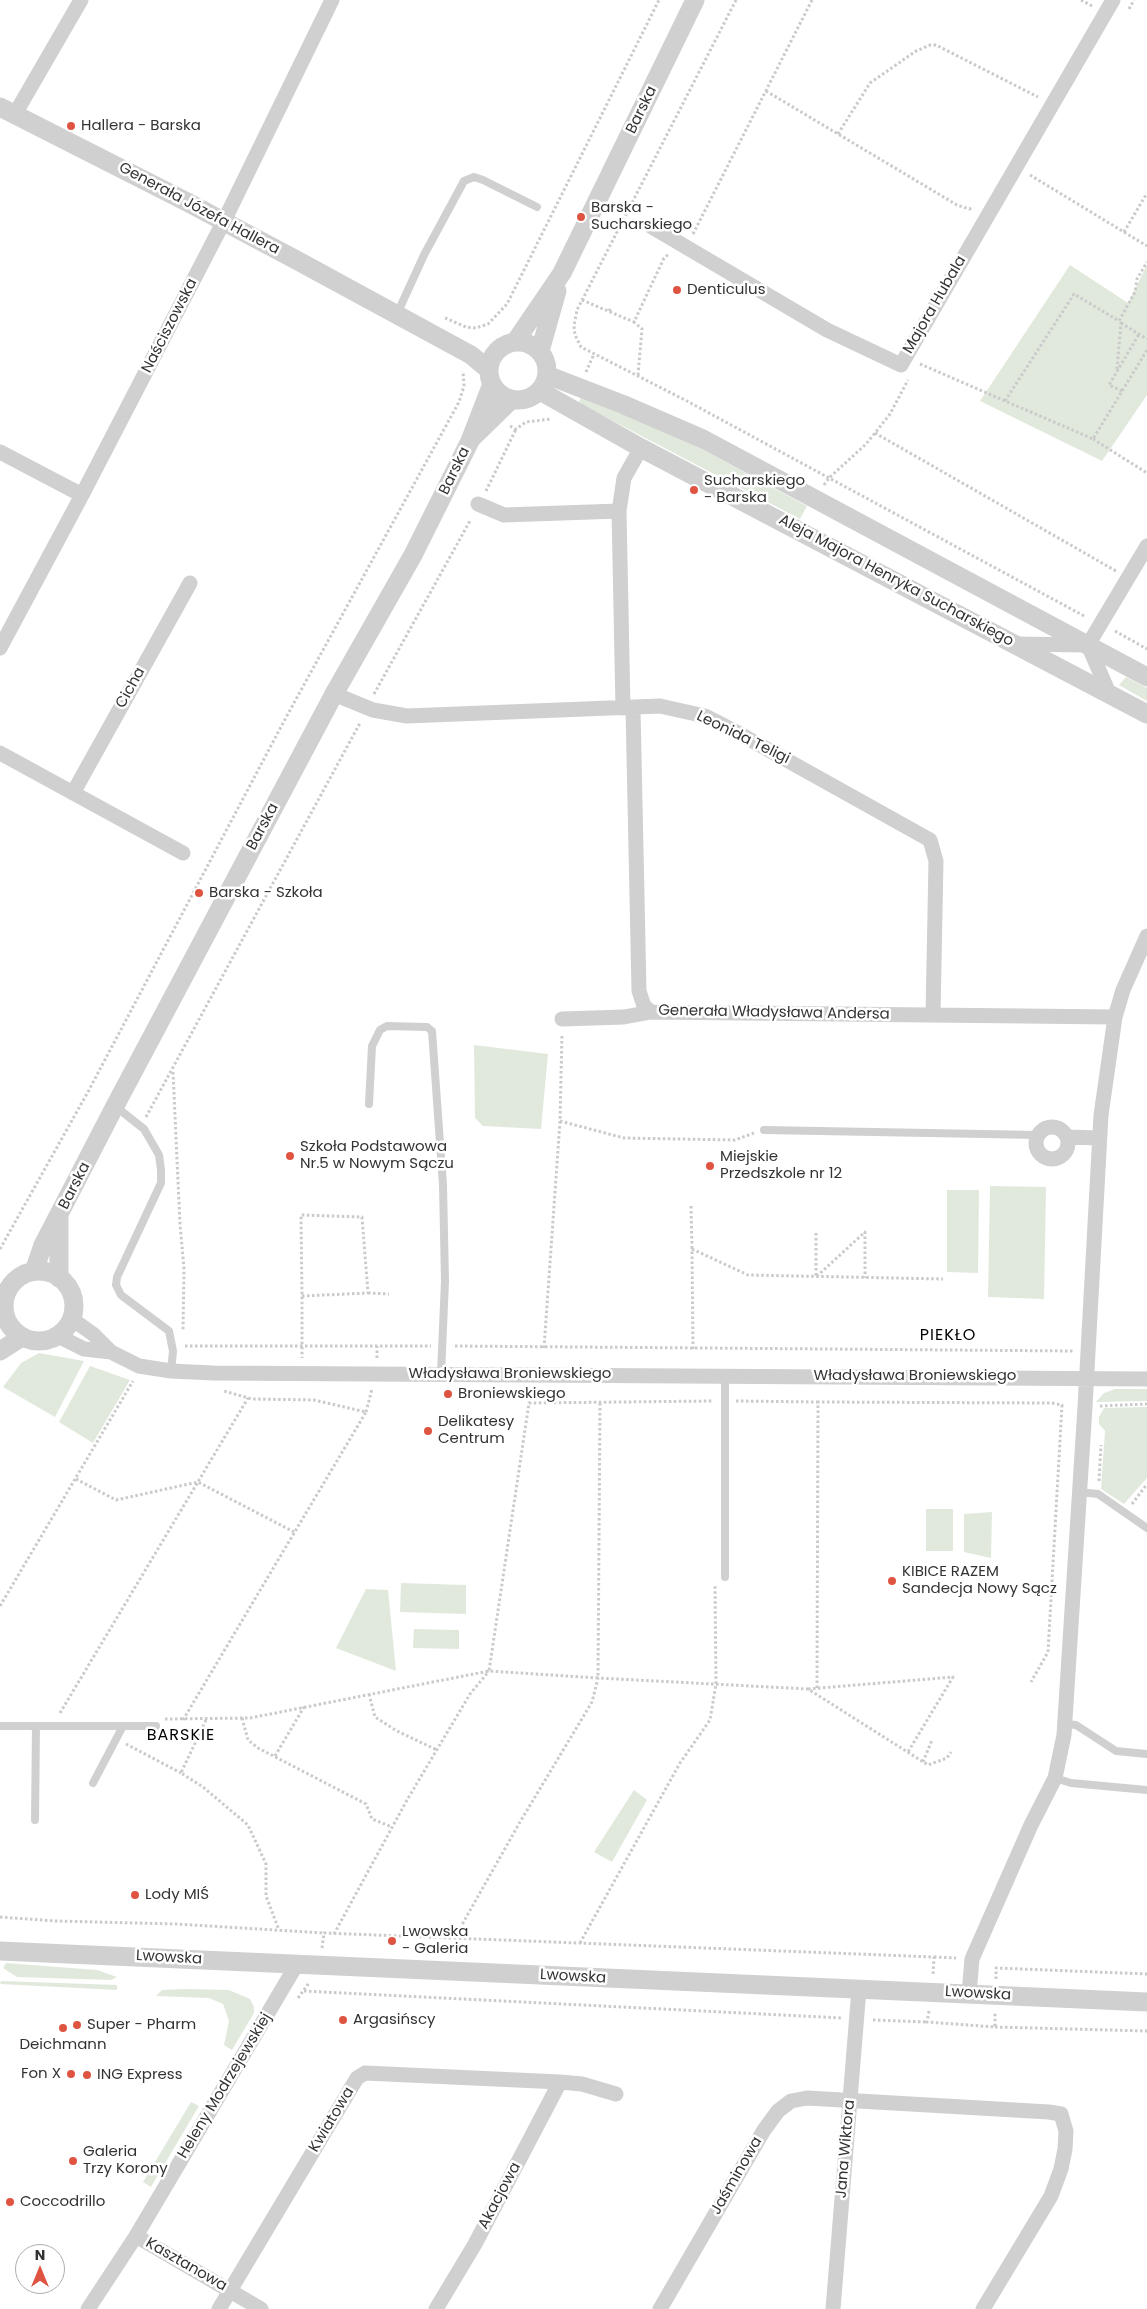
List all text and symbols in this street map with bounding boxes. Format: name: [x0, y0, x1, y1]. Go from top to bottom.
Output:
street label: Barska: [623, 83, 661, 137]
place label: Hallera - Barska: [81, 117, 201, 135]
marker: Hallera - Barska: [65, 120, 77, 132]
street label: Generała Józefa Hallera: [116, 159, 282, 259]
place label: Barska - Sucharskiego: [591, 199, 692, 234]
marker: Barska - Sucharskiego: [575, 211, 587, 223]
street label: Majora Hubala: [900, 253, 970, 357]
street label: Naściszowska: [138, 276, 202, 376]
place label: Denticulus: [687, 281, 765, 299]
marker: Denticulus: [671, 284, 683, 296]
street label: Barska: [436, 444, 474, 498]
place label: Sucharskiego - Barska: [704, 472, 805, 507]
marker: Sucharskiego - Barska: [688, 484, 700, 496]
street label: Aleja Majora Henryka Sucharskiego: [775, 511, 1017, 651]
street label: Cicha: [112, 664, 150, 712]
street label: Leonida Teligi: [693, 708, 793, 768]
street label: Barska: [243, 800, 283, 854]
place label: Barska - Szkoła: [209, 884, 323, 902]
marker: Barska - Szkoła: [193, 887, 205, 899]
street label: Generała Władysława Andersa: [658, 1002, 890, 1024]
place label: Szkoła Podstawowa Nr.5 w Nowym Sączu: [300, 1138, 454, 1173]
place label: Miejskie Przedszkole nr 12: [720, 1148, 842, 1183]
marker: Szkoła Podstawowa Nr.5 w Nowym Sączu: [284, 1150, 296, 1162]
street label: Barska: [55, 1159, 95, 1213]
marker: Miejskie Przedszkole nr 12: [704, 1160, 716, 1172]
district label: PIEKŁO: [919, 1326, 977, 1346]
street label: Władysława Broniewskiego: [409, 1365, 611, 1383]
street label: Władysława Broniewskiego: [814, 1367, 1016, 1385]
place label: Broniewskiego: [458, 1385, 566, 1403]
marker: Broniewskiego: [442, 1388, 454, 1400]
place label: Delikatesy Centrum: [438, 1413, 514, 1448]
marker: Delikatesy Centrum: [422, 1425, 434, 1437]
place label: KIBICE RAZEM Sandecja Nowy Sącz: [902, 1563, 1057, 1598]
marker: KIBICE RAZEM Sandecja Nowy Sącz: [886, 1575, 898, 1587]
district label: BARSKIE: [146, 1726, 216, 1746]
place label: Lody MIŚ: [145, 1886, 209, 1904]
marker: Lody MIŚ: [129, 1889, 141, 1901]
place label: Lwowska - Galeria: [402, 1923, 468, 1958]
marker: Lwowska - Galeria: [386, 1935, 398, 1947]
street label: Lwowska: [135, 1947, 203, 1969]
street label: Lwowska: [539, 1966, 607, 1988]
street label: Lwowska: [944, 1983, 1012, 2005]
street label: Heleny Modrzejewskiej: [174, 2010, 276, 2162]
place label: Argasińscy: [353, 2011, 435, 2029]
marker: Argasińscy: [337, 2014, 349, 2026]
place label: Super - Pharm: [87, 2016, 196, 2034]
marker: Super - Pharm: [71, 2019, 83, 2031]
marker: Deichmann: [57, 2022, 69, 2034]
place label: Deichmann: [19, 2036, 107, 2054]
place label: Fon X: [21, 2065, 61, 2083]
place label: ING Express: [97, 2066, 182, 2084]
marker: Fon X: [65, 2068, 77, 2080]
marker: ING Express: [81, 2069, 93, 2081]
street label: Kwiatowa: [306, 2084, 358, 2156]
street label: Jana Wiktora: [833, 2099, 859, 2199]
street label: Jaśminowa: [708, 2134, 766, 2218]
place label: Galeria Trzy Korony: [83, 2143, 168, 2178]
marker: Galeria Trzy Korony: [67, 2155, 79, 2167]
street label: Akacjowa: [475, 2160, 525, 2232]
place label: Coccodrillo: [20, 2193, 105, 2211]
marker: Coccodrillo: [4, 2196, 16, 2208]
street label: Kasztanowa: [142, 2234, 230, 2296]
north arrow: [15, 2244, 65, 2294]
text: N: [35, 2245, 45, 2265]

